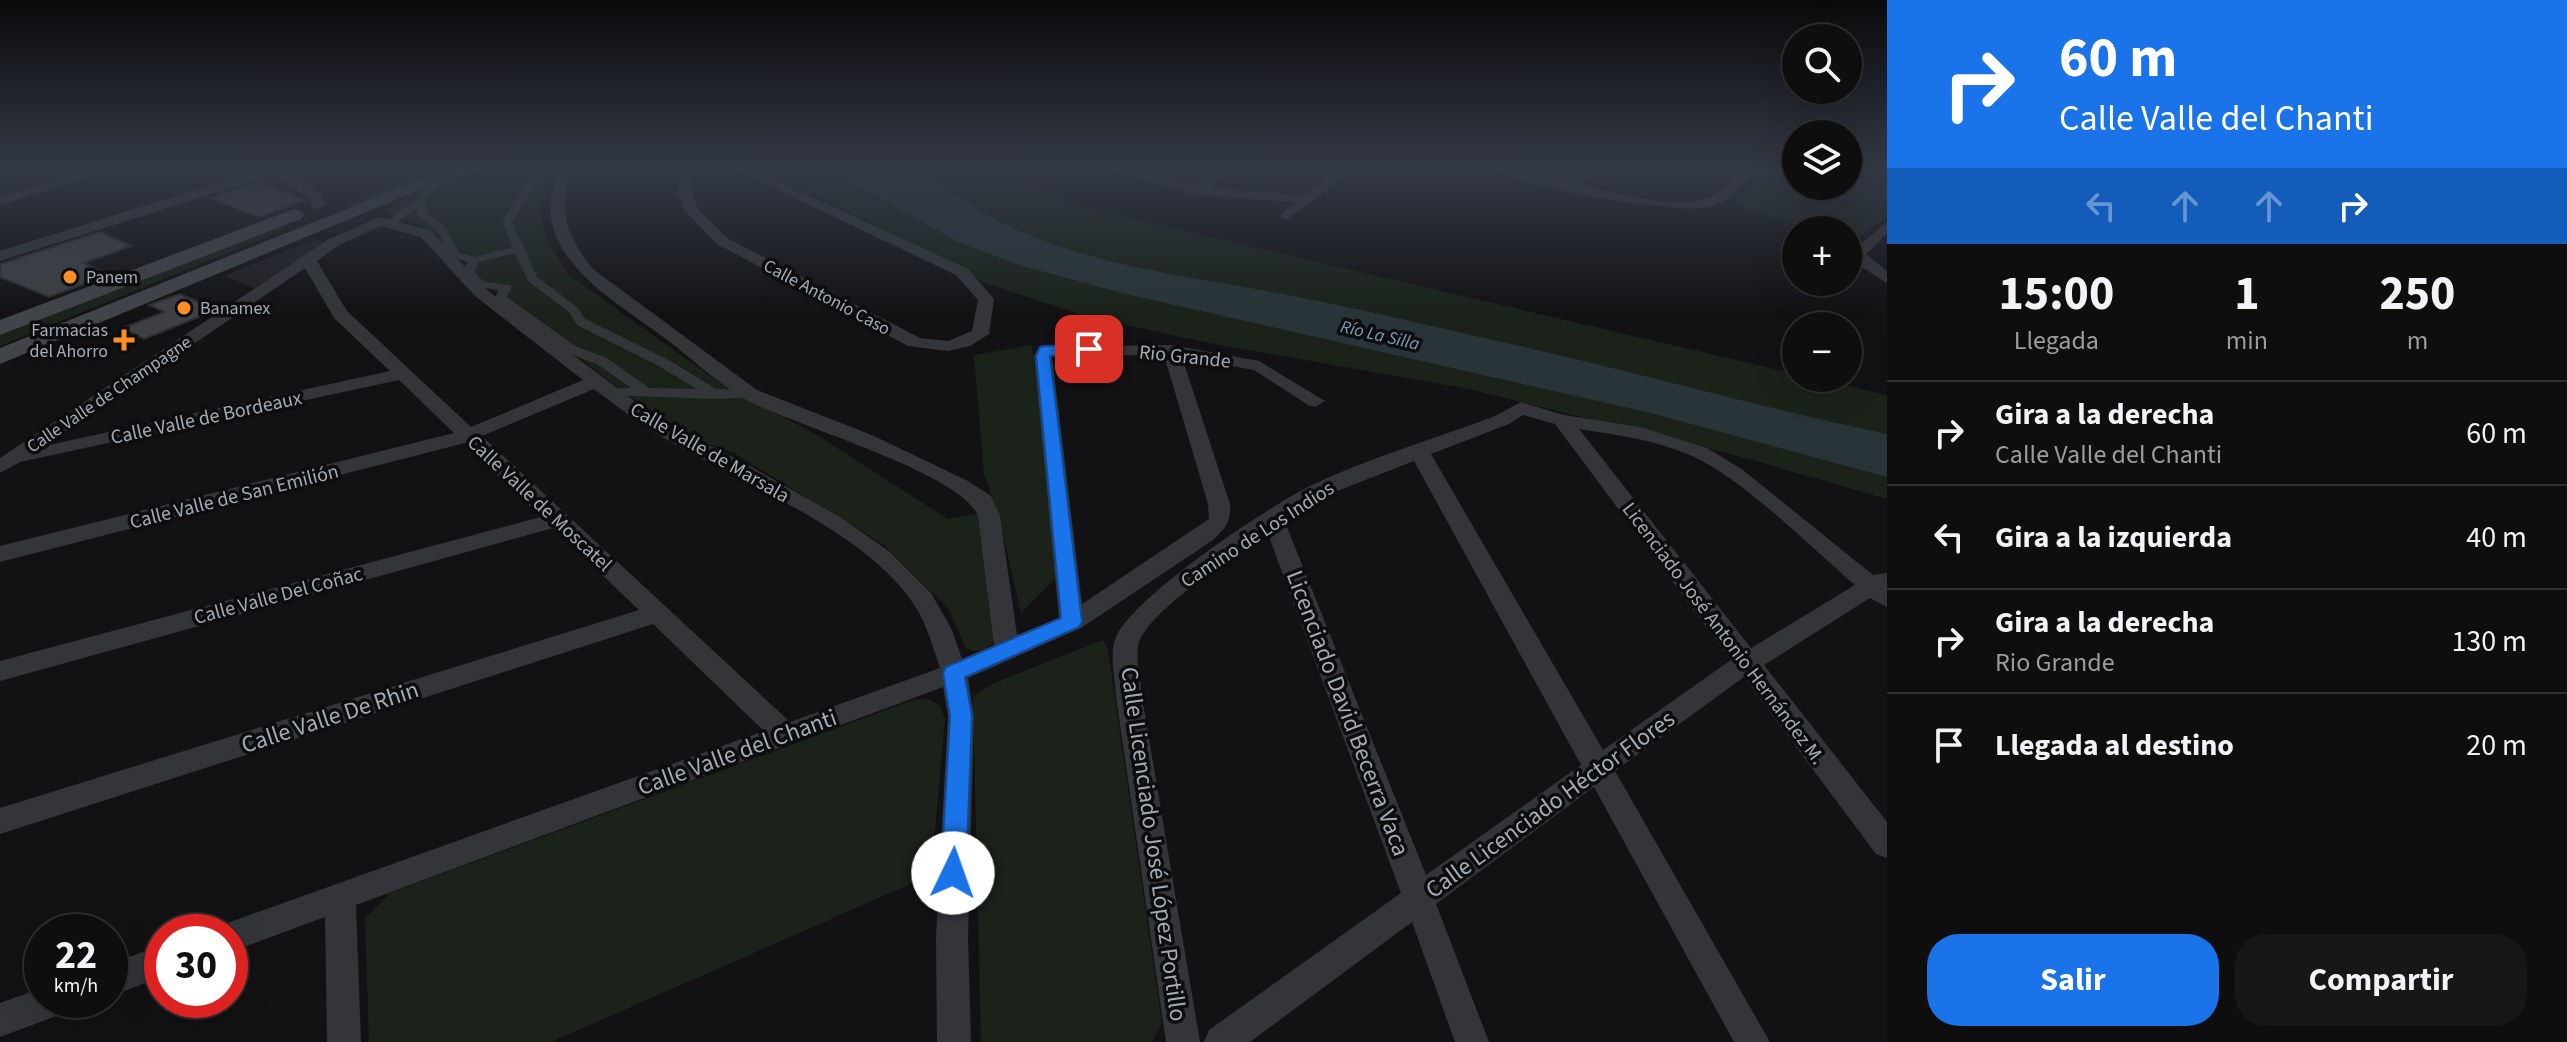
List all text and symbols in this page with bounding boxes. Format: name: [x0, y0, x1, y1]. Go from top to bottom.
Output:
text: 60 m: [2059, 19, 2177, 98]
map controls: [1782, 24, 1862, 392]
button: search: [1782, 24, 1862, 104]
icon: right: [1927, 32, 2031, 136]
text: Calle Valle del Chanti: [2059, 93, 2374, 144]
button: layers: [1782, 120, 1862, 200]
icon: left: [2079, 184, 2123, 228]
icon: ahead: [2163, 184, 2207, 228]
icon: ahead: [2247, 184, 2291, 228]
icon: right: [2331, 184, 2375, 228]
button: +: [1782, 216, 1862, 296]
street label: Calle Antonio Caso: [759, 253, 895, 341]
text: 15:00: [1998, 260, 2114, 328]
text: 1: [2234, 260, 2260, 328]
text: 250: [2379, 260, 2455, 328]
place label: Panem: [86, 265, 138, 290]
marker: Panem: [61, 268, 79, 286]
place label: Banamex: [200, 296, 270, 321]
marker: Banamex: [175, 299, 193, 317]
button: −: [1782, 312, 1862, 392]
water label: Río La Silla: [1338, 314, 1422, 357]
pin: [1055, 315, 1123, 383]
place label: Farmacias del Ahorro: [30, 318, 108, 364]
text: Llegada: [2014, 322, 2099, 359]
text: min: [2226, 322, 2268, 359]
text: m: [2407, 322, 2428, 359]
icon: arrive: [1067, 327, 1111, 371]
street label: Calle Valle de Champagne: [22, 330, 197, 459]
marker: Farmacias del Ahorro: [115, 331, 133, 349]
street label: Rio Grande: [1138, 338, 1232, 376]
street label: Calle Valle de Bordeaux: [108, 384, 304, 452]
text: Gira a la derecha: [1995, 393, 2214, 436]
street label: Calle Valle de Marsala: [625, 396, 794, 510]
icon: right: [1927, 411, 1971, 455]
text: 60 m: [2466, 412, 2527, 455]
street label: Calle Valle de Moscatel: [461, 429, 618, 578]
text: Calle Valle del Chanti: [1995, 436, 2222, 473]
street label: Calle Valle de San Emilión: [127, 457, 342, 536]
street label: Camino de Los Indios: [1175, 475, 1340, 595]
street label: Licenciado José Antonio Hernández M.: [1615, 497, 1831, 770]
icon: left: [1927, 515, 1971, 559]
text: Gira a la izquierda: [1995, 516, 2232, 559]
text: 40 m: [2466, 516, 2527, 559]
street label: Calle Valle Del Coñac: [191, 560, 366, 632]
street label: Licenciado David Becerra Vaca: [1277, 565, 1418, 861]
text: Gira a la derecha: [1995, 601, 2214, 644]
icon: right: [1927, 619, 1971, 663]
text: 130 m: [2451, 620, 2527, 663]
text: Rio Grande: [1995, 644, 2115, 681]
street label: Calle Licenciado José López Portillo: [1111, 665, 1196, 1023]
street label: Calle Valle De Rhin: [237, 672, 423, 763]
street label: Calle Valle del Chanti: [633, 700, 842, 805]
street label: Calle Licenciado Héctor Flores: [1418, 702, 1682, 907]
icon: arrive: [1927, 723, 1971, 767]
text: Llegada al destino: [1995, 724, 2234, 767]
text: 20 m: [2466, 724, 2527, 767]
position arrow: [911, 831, 995, 915]
speed limit sign: 30: [144, 914, 248, 1018]
text: 22: [55, 927, 97, 984]
button: Salir: [1927, 934, 2219, 1026]
button: Compartir: [2235, 934, 2527, 1026]
text: km/h: [54, 972, 98, 1000]

